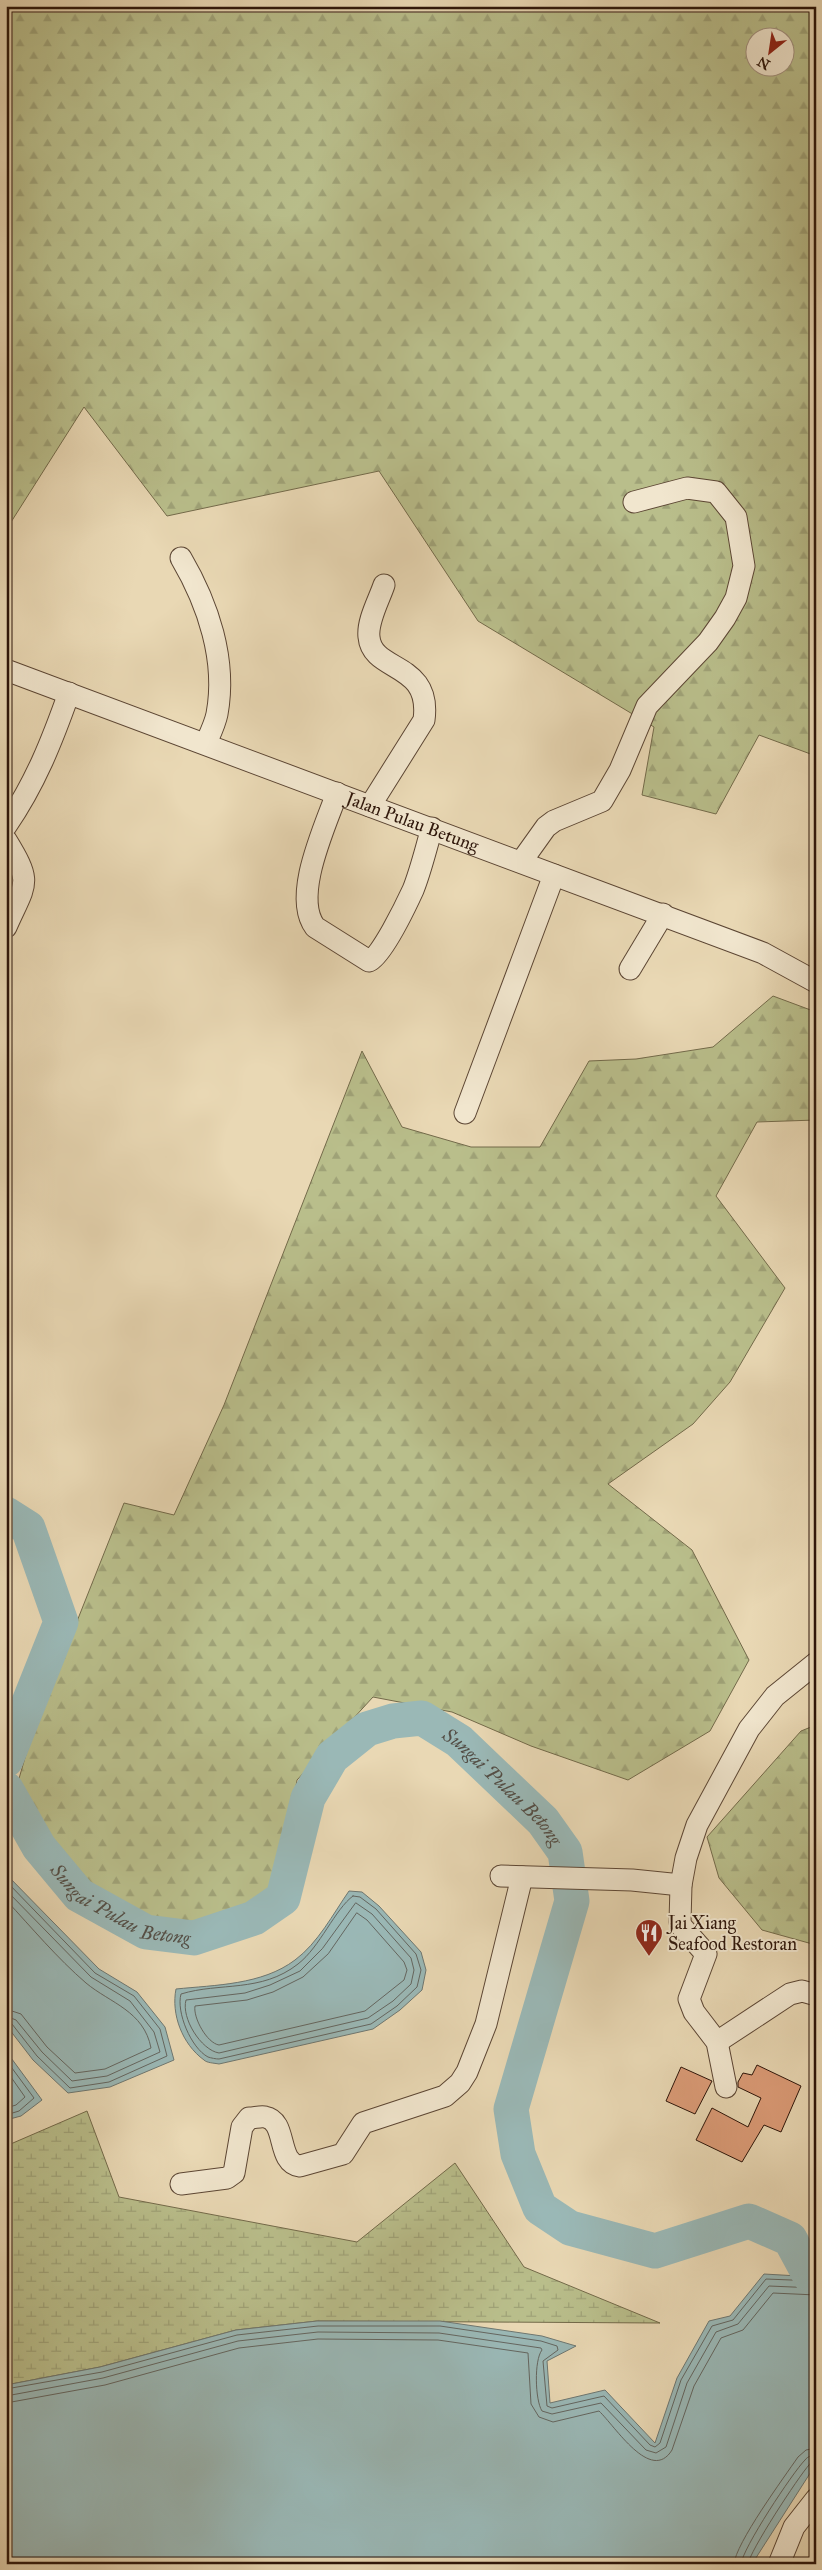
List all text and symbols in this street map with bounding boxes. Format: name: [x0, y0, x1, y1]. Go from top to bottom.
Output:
north arrow: [744, 28, 794, 78]
text: N: [754, 52, 773, 73]
street label: Jalan Pulau Betung: [341, 786, 482, 858]
water label: Sungai Pulau Betong: [438, 1722, 569, 1851]
water label: Sungai Pulau Betong: [45, 1858, 194, 1949]
place label: Jai Xiang Seafood Restoran: [666, 1912, 797, 1955]
restaurant icon: Jai Xiang Seafood Restoran: [634, 1918, 664, 1957]

